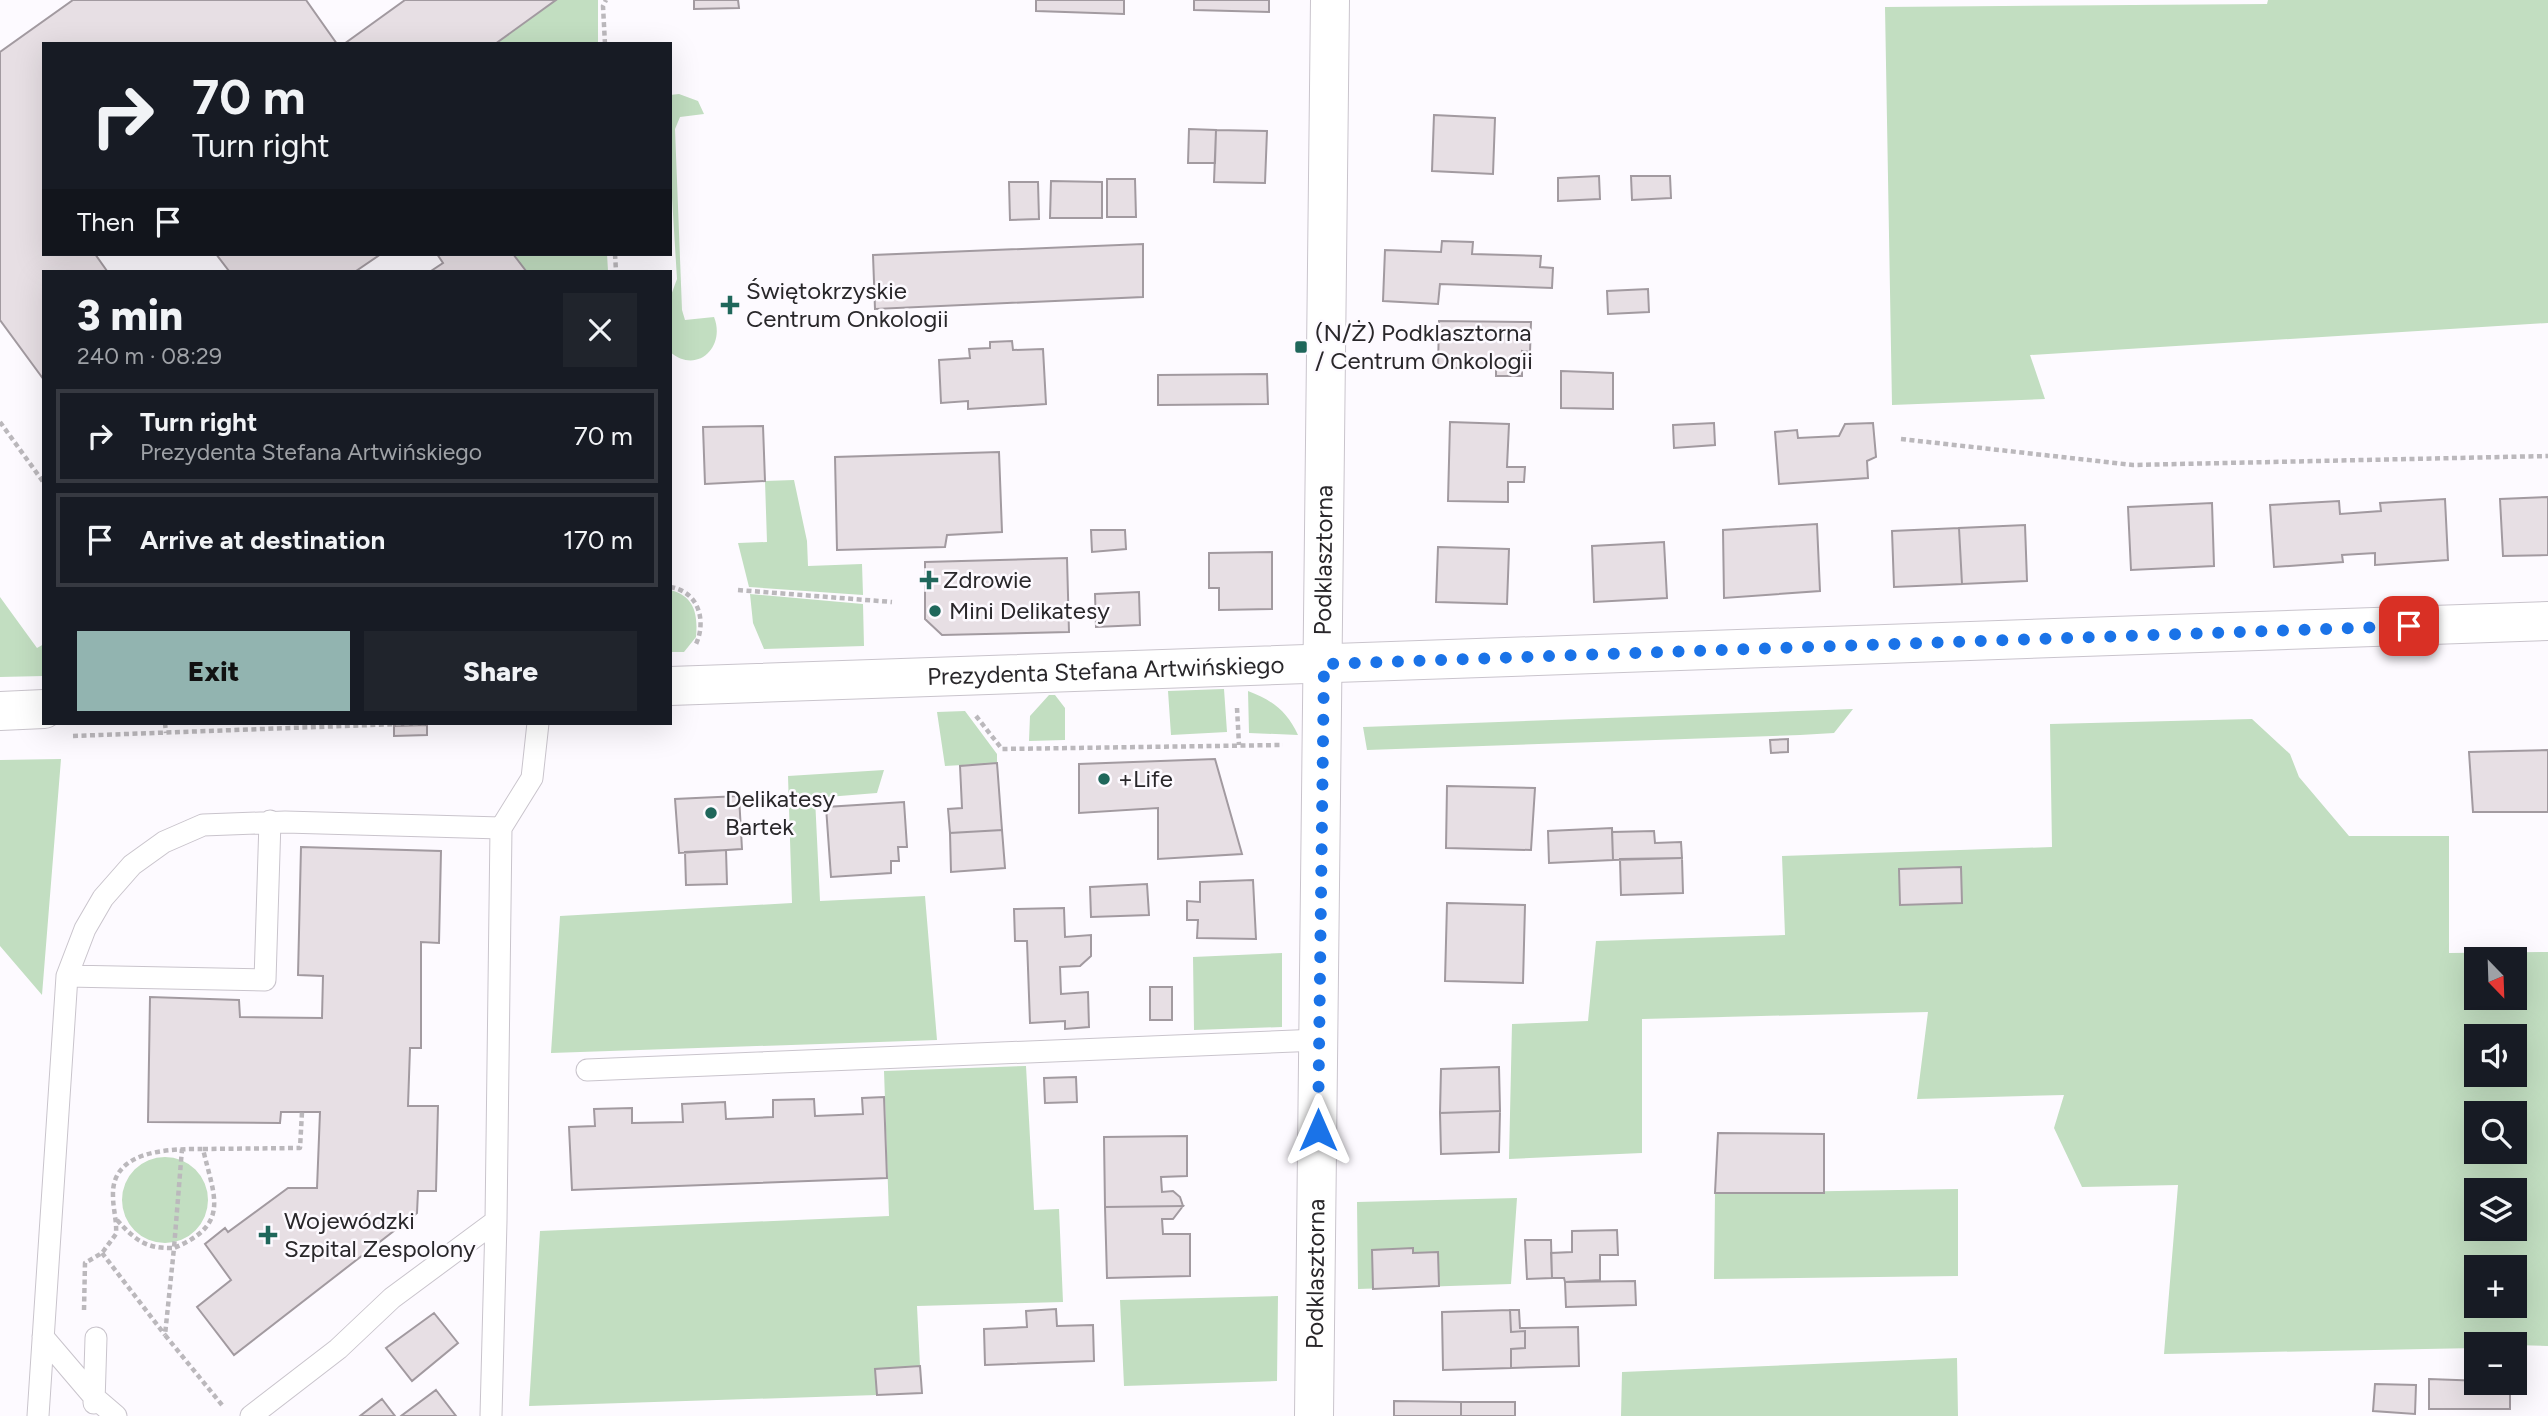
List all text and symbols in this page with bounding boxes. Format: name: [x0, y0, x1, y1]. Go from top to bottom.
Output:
text: 70 m: [192, 67, 305, 126]
icon: right: [77, 70, 168, 161]
text: Turn right: [192, 127, 330, 165]
icon: arrive: [149, 203, 187, 241]
text: Then: [77, 206, 135, 238]
place label: Świętokrzyskie Centrum Onkologii: [746, 276, 948, 333]
text: 3 min: [77, 290, 183, 341]
button: close: [563, 293, 637, 367]
marker: Świętokrzyskie Centrum Onkologii: [720, 295, 740, 315]
place label: (N/Ż) Podklasztorna / Centrum Onkologii: [1315, 318, 1533, 375]
marker: (N/Ż) Podklasztorna / Centrum Onkologii: [1293, 339, 1309, 355]
text: 240 m · 08:29: [77, 342, 222, 370]
text: Turn right: [140, 406, 257, 438]
icon: right: [81, 417, 119, 455]
text: 70 m: [574, 420, 633, 452]
text: Prezydenta Stefana Artwińskiego: [140, 438, 482, 466]
street label: Podklasztorna: [1308, 485, 1339, 635]
icon: arrive: [81, 521, 119, 559]
text: Arrive at destination: [140, 524, 385, 556]
text: 170 m: [563, 524, 633, 556]
place label: Zdrowie: [943, 565, 1032, 594]
marker: Zdrowie: [921, 572, 937, 588]
place label: Mini Delikatesy: [949, 596, 1110, 625]
pin: [2379, 596, 2439, 656]
marker: Mini Delikatesy: [927, 603, 943, 619]
icon: arrive: [2390, 607, 2428, 645]
button: Exit: [77, 631, 350, 711]
button: Share: [364, 631, 637, 711]
street label: Prezydenta Stefana Artwińskiego: [927, 650, 1285, 691]
place label: +Life: [1118, 764, 1173, 793]
marker: +Life: [1096, 771, 1112, 787]
place label: Delikatesy Bartek: [725, 784, 835, 841]
marker: Delikatesy Bartek: [703, 805, 719, 821]
north arrow: [2464, 947, 2527, 1010]
map controls: [2464, 947, 2527, 1395]
button: sound: [2464, 1024, 2527, 1087]
position arrow: [1281, 1093, 1355, 1167]
button: search: [2464, 1101, 2527, 1164]
button: layers: [2464, 1178, 2527, 1241]
street label: Podklasztorna: [1300, 1199, 1330, 1349]
place label: Wojewódzki Szpital Zespolony: [284, 1206, 476, 1263]
marker: Wojewódzki Szpital Zespolony: [258, 1225, 278, 1245]
button: +: [2464, 1255, 2527, 1318]
button: −: [2464, 1332, 2527, 1395]

